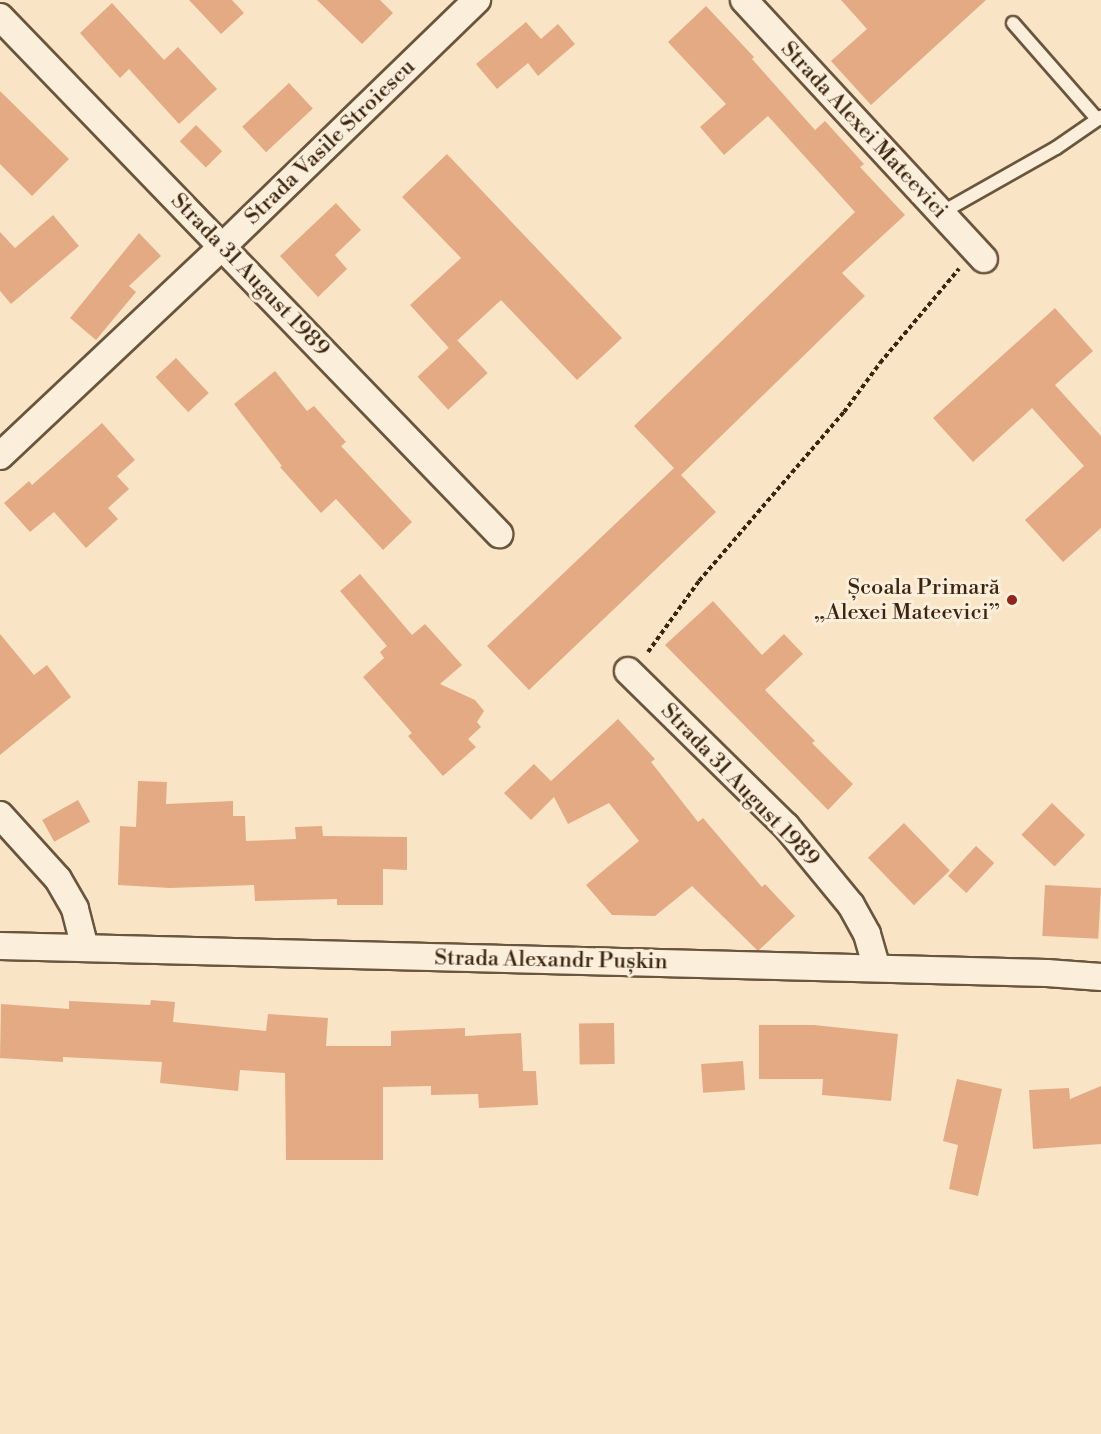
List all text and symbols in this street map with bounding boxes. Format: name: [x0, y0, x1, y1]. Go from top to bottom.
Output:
street label: Strada Alexei Mateevici: [775, 36, 953, 224]
street label: Strada Vasile Stroiescu: [239, 54, 421, 230]
street label: Strada 31 August 1989: [165, 188, 335, 362]
place label: Școala Primară „Alexei Mateevici”: [814, 574, 1000, 626]
marker: Școala Primară „Alexei Mateevici”: [1005, 593, 1019, 607]
street label: Strada 31 August 1989: [655, 698, 825, 872]
street label: Strada Alexandr Pușkin: [434, 945, 668, 975]

